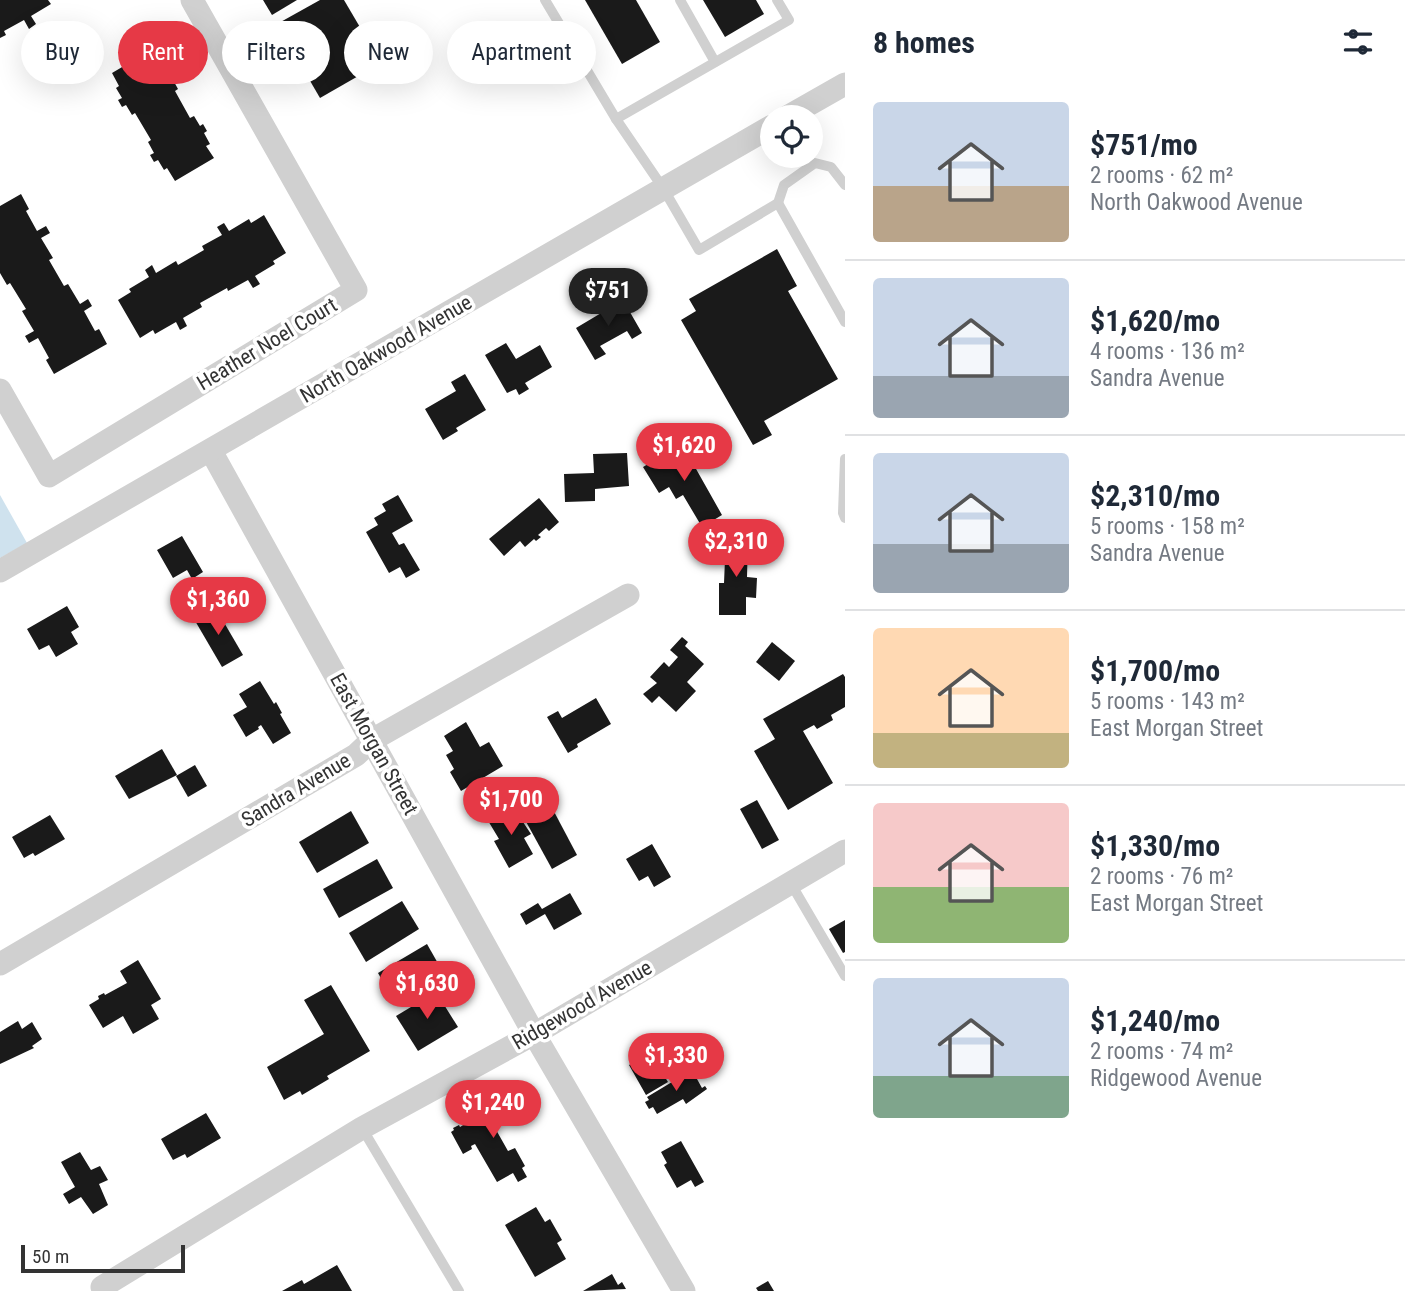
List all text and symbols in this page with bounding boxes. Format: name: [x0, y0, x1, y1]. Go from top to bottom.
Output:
chip: Buy: [21, 21, 104, 84]
chip: Rent: [118, 21, 208, 84]
chip: Filters: [222, 21, 330, 84]
chip: New: [344, 21, 433, 84]
chip: Apartment: [447, 21, 596, 84]
icon: filters: [1339, 23, 1377, 61]
text: 8 homes: [873, 25, 975, 60]
map controls: [760, 105, 823, 168]
button: locate: [760, 105, 823, 168]
text: $751/mo: [1090, 127, 1198, 162]
icon: home: [929, 130, 1013, 214]
text: 2 rooms · 62 m²: [1090, 162, 1233, 189]
text: North Oakwood Avenue: [1090, 189, 1303, 216]
pin: $751: [567, 268, 649, 328]
text: $751: [585, 277, 631, 304]
street label: North Oakwood Avenue: [296, 290, 476, 408]
street label: Heather Noel Court: [193, 293, 341, 395]
text: $1,620/mo: [1090, 303, 1220, 338]
icon: home: [929, 306, 1013, 390]
text: 4 rooms · 136 m²: [1090, 338, 1245, 365]
text: Sandra Avenue: [1090, 365, 1225, 392]
pin: $1,620: [627, 424, 741, 483]
text: $1,620: [652, 432, 716, 459]
text: $2,310/mo: [1090, 478, 1220, 513]
icon: home: [929, 481, 1013, 565]
text: 5 rooms · 158 m²: [1090, 513, 1245, 540]
pin: $2,310: [679, 520, 793, 579]
text: $2,310: [704, 528, 768, 555]
text: Sandra Avenue: [1090, 540, 1225, 567]
pin: $1,360: [161, 578, 275, 637]
text: $1,360: [186, 586, 250, 613]
text: $1,700/mo: [1090, 653, 1220, 688]
icon: home: [929, 656, 1013, 740]
street label: East Morgan Street: [325, 669, 423, 819]
text: 5 rooms · 143 m²: [1090, 688, 1245, 715]
text: East Morgan Street: [1090, 715, 1263, 742]
street label: Sandra Avenue: [237, 748, 355, 832]
pin: $1,700: [454, 778, 568, 837]
text: $1,700: [479, 786, 543, 813]
text: $1,330/mo: [1090, 828, 1220, 863]
icon: home: [929, 831, 1013, 915]
text: 2 rooms · 76 m²: [1090, 863, 1233, 890]
text: East Morgan Street: [1090, 890, 1263, 917]
street label: Ridgewood Avenue: [508, 955, 656, 1055]
pin: $1,630: [370, 962, 484, 1021]
text: $1,630: [395, 970, 459, 997]
text: $1,240/mo: [1090, 1003, 1220, 1038]
icon: home: [929, 1006, 1013, 1090]
pin: $1,330: [619, 1034, 733, 1093]
text: 2 rooms · 74 m²: [1090, 1038, 1233, 1065]
text: $1,330: [644, 1042, 708, 1069]
text: Ridgewood Avenue: [1090, 1065, 1262, 1092]
pin: $1,240: [436, 1080, 550, 1140]
text: $1,240: [461, 1089, 525, 1116]
scale bar: [21, 1242, 186, 1274]
text: 50 m: [32, 1245, 69, 1268]

